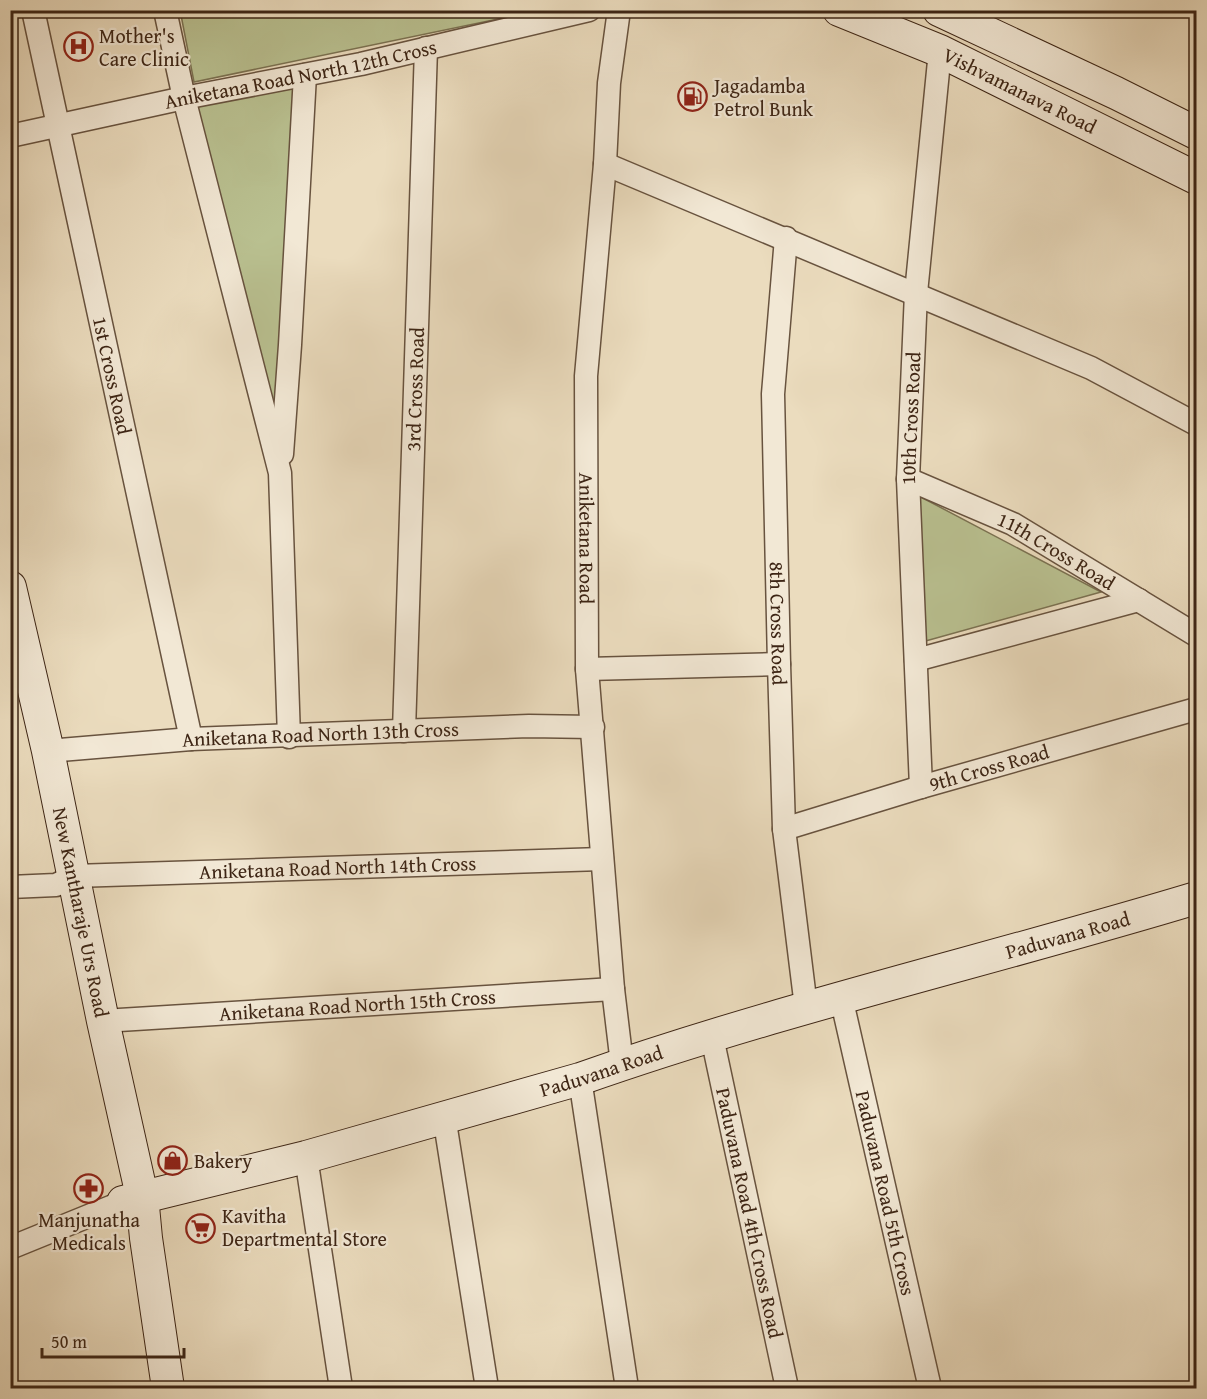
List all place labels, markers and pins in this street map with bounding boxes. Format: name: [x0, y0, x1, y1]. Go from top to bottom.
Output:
place label: Mother's Care Clinic: [99, 21, 189, 73]
hospital icon: Mother's Care Clinic: [62, 31, 94, 63]
place label: Jagadamba Petrol Bunk: [711, 71, 814, 123]
fuel station icon: Jagadamba Petrol Bunk: [677, 81, 709, 113]
shop icon: Bakery: [157, 1145, 189, 1177]
place label: Bakery: [194, 1146, 252, 1175]
pharmacy icon: Manjunatha Medicals: [73, 1173, 105, 1205]
place label: Kavitha Departmental Store: [222, 1201, 387, 1253]
place label: Manjunatha Medicals: [38, 1205, 140, 1257]
supermarket icon: Kavitha Departmental Store: [185, 1212, 217, 1244]

